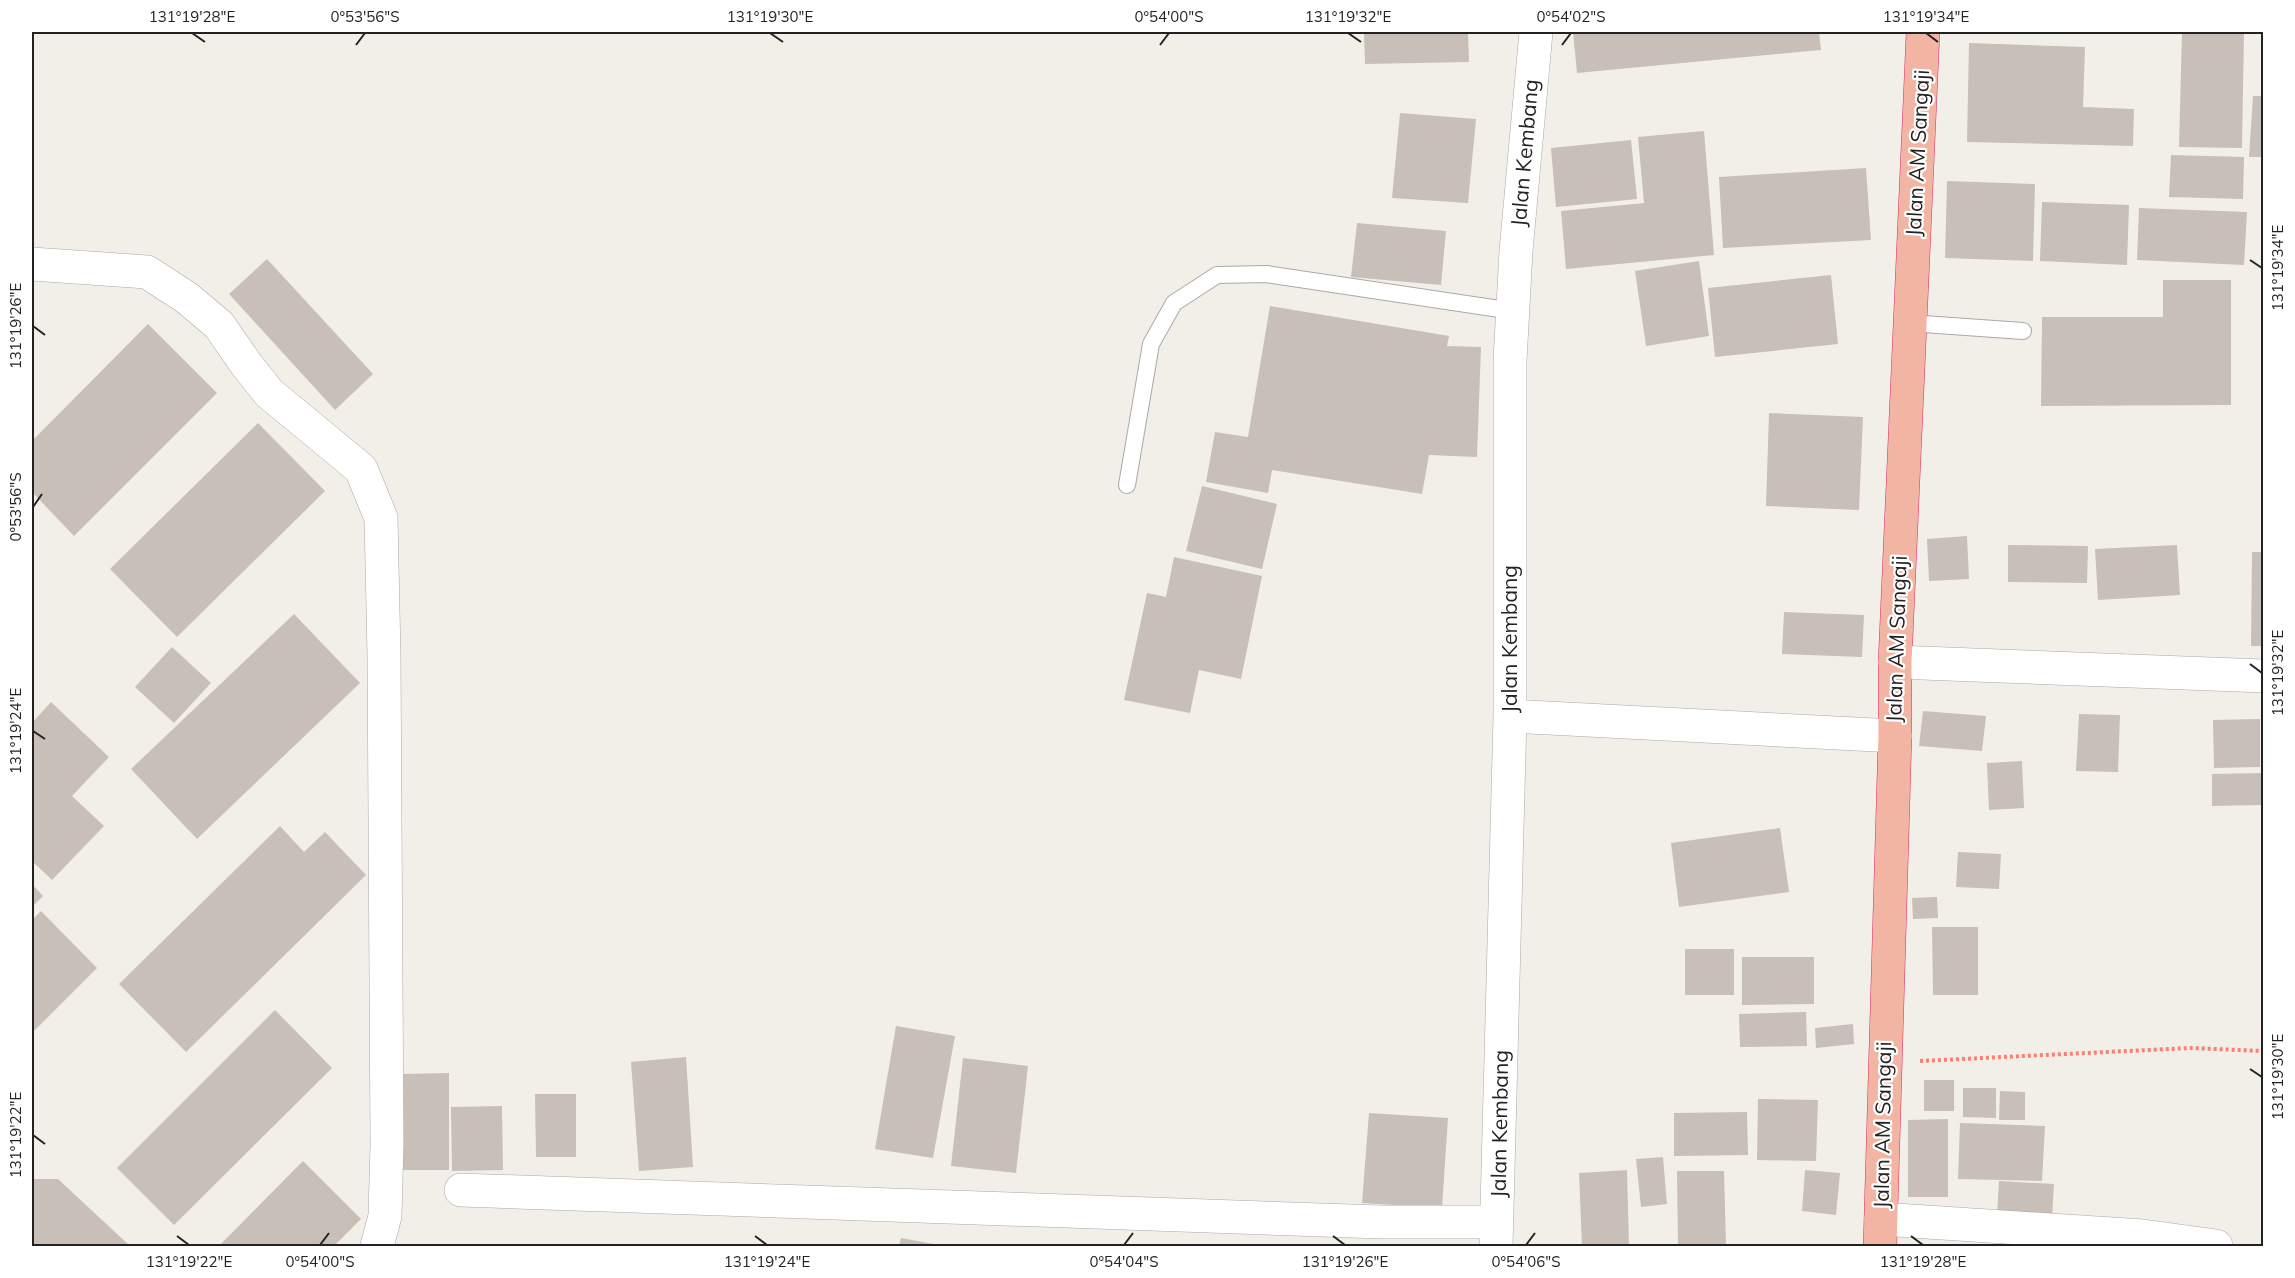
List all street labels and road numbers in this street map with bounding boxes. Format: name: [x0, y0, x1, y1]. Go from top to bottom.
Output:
street label: Jalan AM Sangaji: [1900, 69, 1934, 237]
street label: Jalan Kembang: [1505, 78, 1543, 228]
street label: Jalan AM Sangaji: [1880, 555, 1912, 723]
street label: Jalan Kembang: [1496, 565, 1522, 713]
street label: Jalan AM Sangaji: [1868, 1041, 1896, 1209]
street label: Jalan Kembang: [1485, 1050, 1513, 1198]

